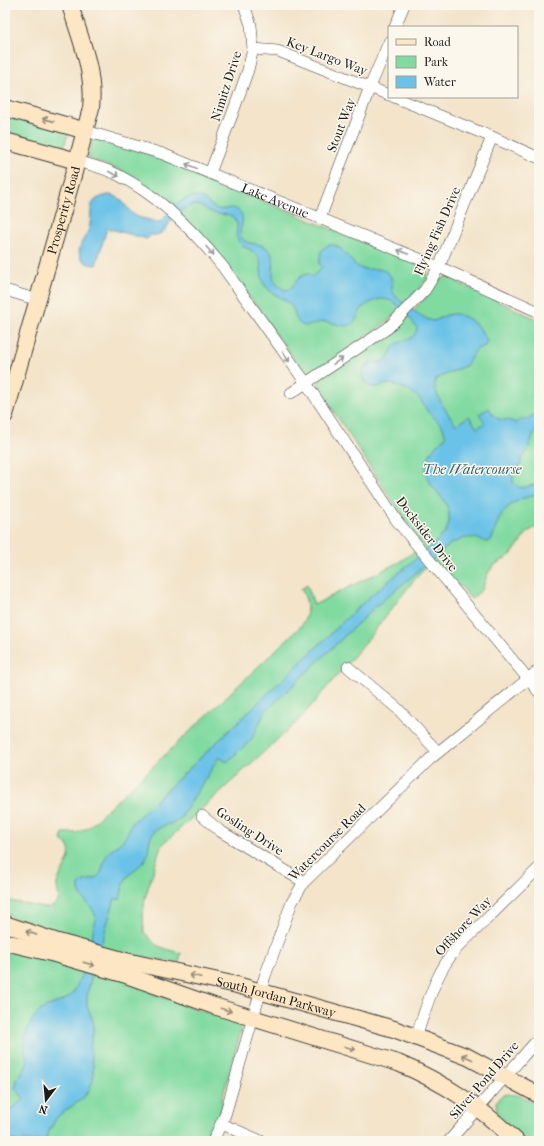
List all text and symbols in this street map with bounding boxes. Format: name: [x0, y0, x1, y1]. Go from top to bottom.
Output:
legend: [388, 26, 518, 98]
street label: Key Largo Way: [284, 34, 371, 79]
text: Road: [424, 35, 451, 49]
street label: Nimitz Drive: [208, 48, 245, 123]
text: Park: [424, 55, 449, 69]
text: Water: [423, 75, 457, 89]
street label: Stout Way: [324, 95, 359, 154]
one-way arrow: [42, 116, 55, 123]
one-way arrow: [186, 162, 198, 169]
street label: Prosperity Road: [44, 164, 83, 256]
one-way arrow: [108, 170, 120, 178]
street label: Lake Avenue: [240, 180, 312, 221]
street label: Flying Fish Drive: [411, 184, 464, 278]
one-way arrow: [206, 246, 215, 257]
one-way arrow: [397, 248, 409, 255]
one-way arrow: [282, 351, 290, 362]
one-way arrow: [332, 357, 343, 365]
water label: The Watercourse: [423, 461, 522, 478]
street label: Docksider Drive: [393, 494, 461, 575]
street label: Watercourse Road: [285, 800, 369, 884]
street label: Gosling Drive: [214, 804, 287, 859]
street label: Offshore Way: [432, 892, 495, 959]
one-way arrow: [25, 929, 38, 936]
one-way arrow: [82, 961, 95, 968]
one-way arrow: [189, 972, 202, 980]
street label: South Jordan Parkway: [215, 973, 339, 1020]
one-way arrow: [219, 1007, 232, 1014]
street label: Silver Pond Drive: [446, 1038, 522, 1122]
one-way arrow: [343, 1045, 356, 1052]
one-way arrow: [462, 1053, 474, 1060]
north arrow: [26, 1080, 66, 1120]
text: N: [37, 1102, 49, 1117]

